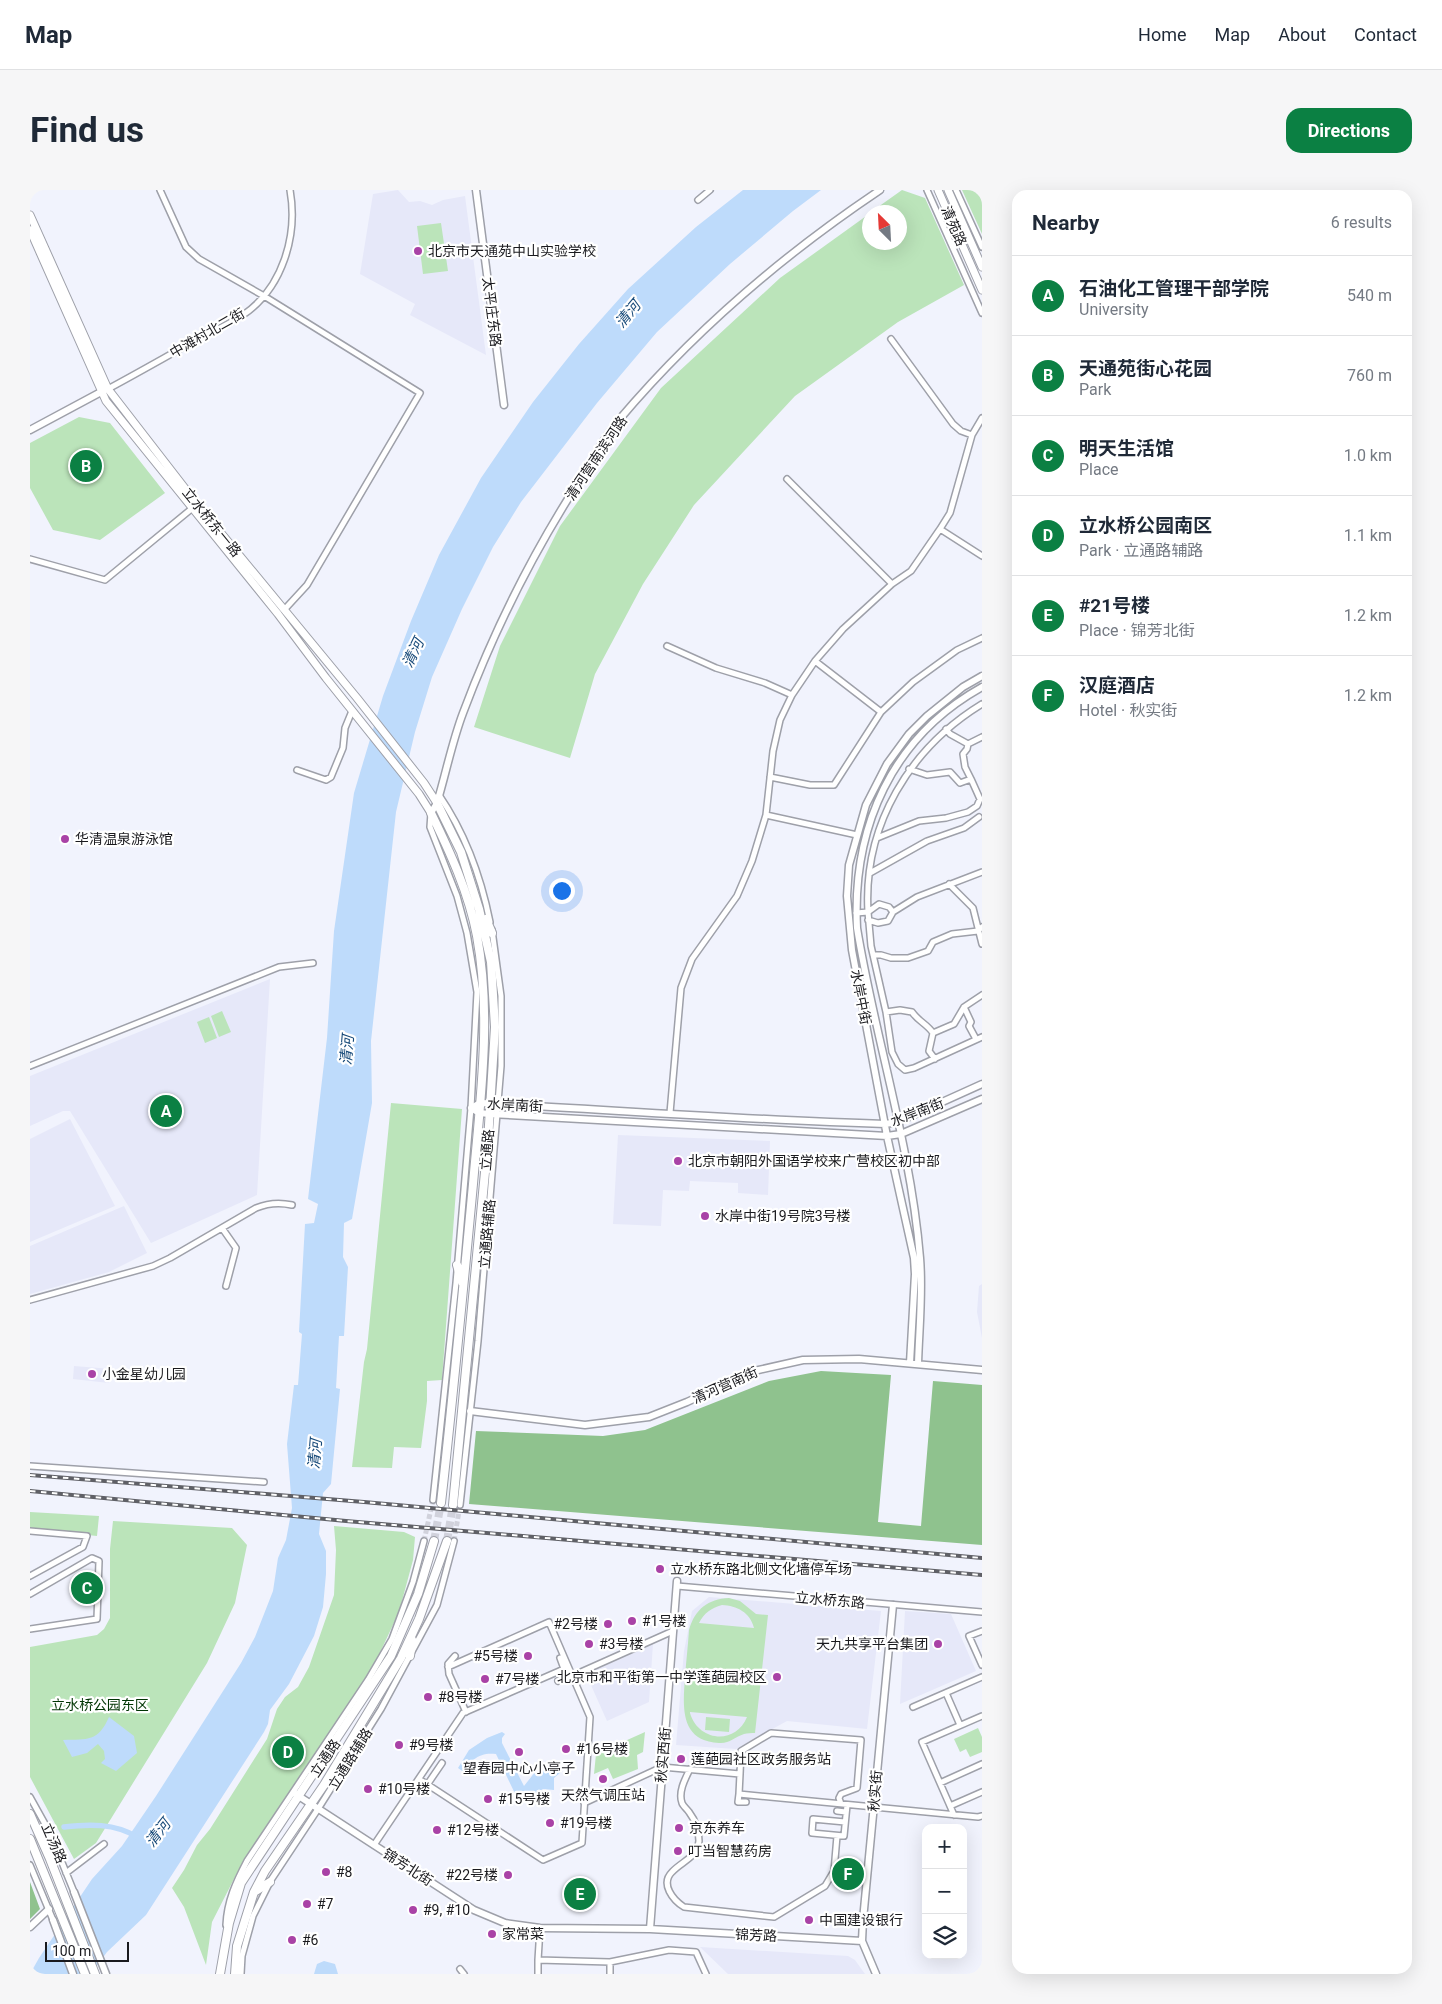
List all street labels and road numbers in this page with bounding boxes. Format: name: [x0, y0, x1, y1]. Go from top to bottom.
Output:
street label: 清苑路: [938, 204, 970, 248]
street label: 太平庄东路: [480, 276, 504, 348]
street label: 中滩村北二街: [167, 305, 247, 361]
street label: 清河营南滨河路: [562, 413, 630, 503]
street label: 立水桥东一路: [179, 484, 245, 560]
street label: 水岸中街: [848, 968, 874, 1026]
street label: 水岸南街: [888, 1094, 946, 1130]
street label: 水岸南街: [487, 1096, 543, 1114]
street label: 立通路: [477, 1128, 497, 1172]
street label: 立通路辅路: [476, 1198, 498, 1270]
street label: 清河营南街: [690, 1363, 760, 1407]
street label: 立水桥东路: [794, 1589, 866, 1611]
street label: 立通路辅路: [325, 1725, 375, 1793]
street label: 秋实西街: [653, 1726, 673, 1784]
street label: 立通路: [307, 1736, 343, 1780]
street label: 秋实街: [865, 1769, 885, 1813]
street label: 立汤路: [38, 1821, 70, 1865]
street label: 锦芳北街: [380, 1845, 436, 1889]
street label: 锦芳路: [735, 1926, 777, 1944]

